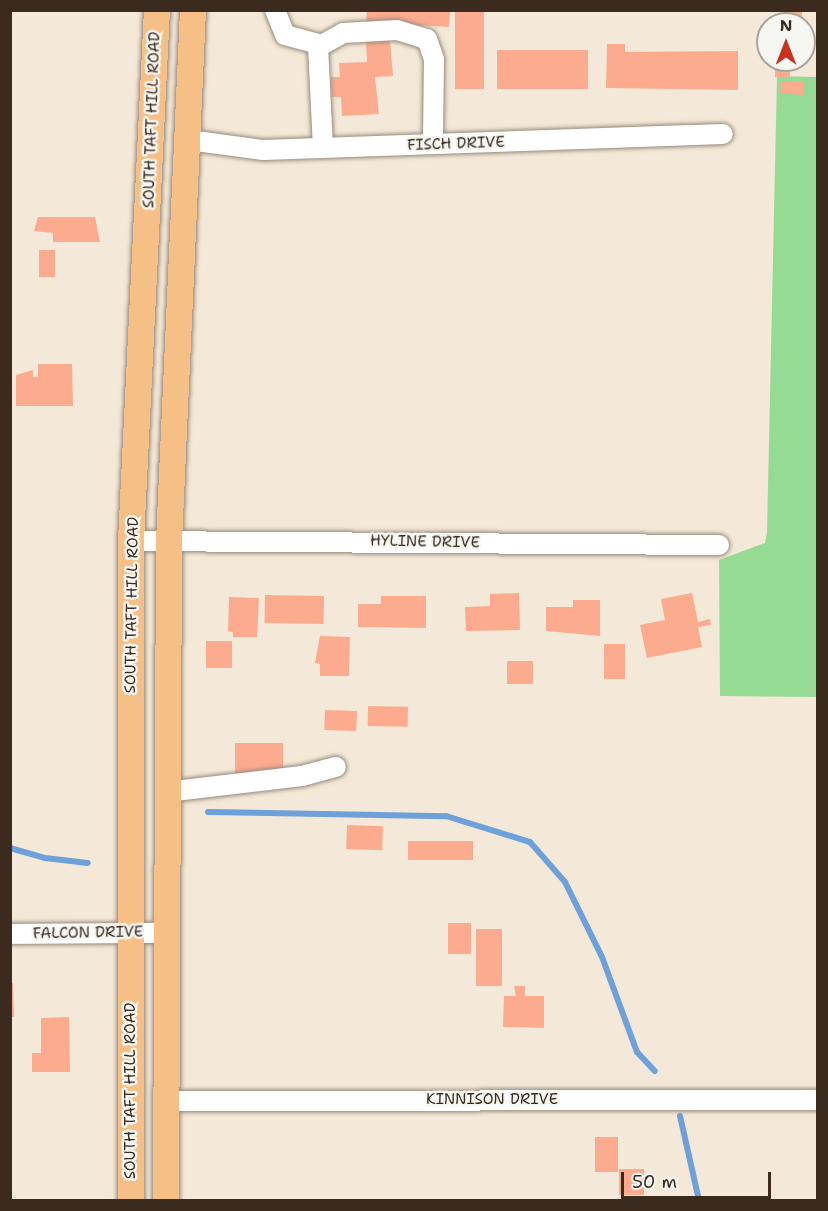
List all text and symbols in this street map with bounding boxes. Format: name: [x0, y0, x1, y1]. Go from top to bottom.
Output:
north arrow: [756, 12, 816, 72]
text: N: [780, 15, 792, 36]
street label: SOUTH TAFT HILL ROAD: [140, 31, 164, 209]
street label: FISCH DRIVE: [407, 133, 505, 155]
street label: SOUTH TAFT HILL ROAD: [121, 517, 143, 693]
street label: HYLINE DRIVE: [370, 532, 480, 552]
street label: FALCON DRIVE: [33, 923, 143, 943]
street label: SOUTH TAFT HILL ROAD: [122, 1003, 140, 1179]
street label: KINNISON DRIVE: [426, 1091, 558, 1109]
scale bar: [624, 1160, 774, 1198]
text: 50 m: [632, 1170, 677, 1194]

